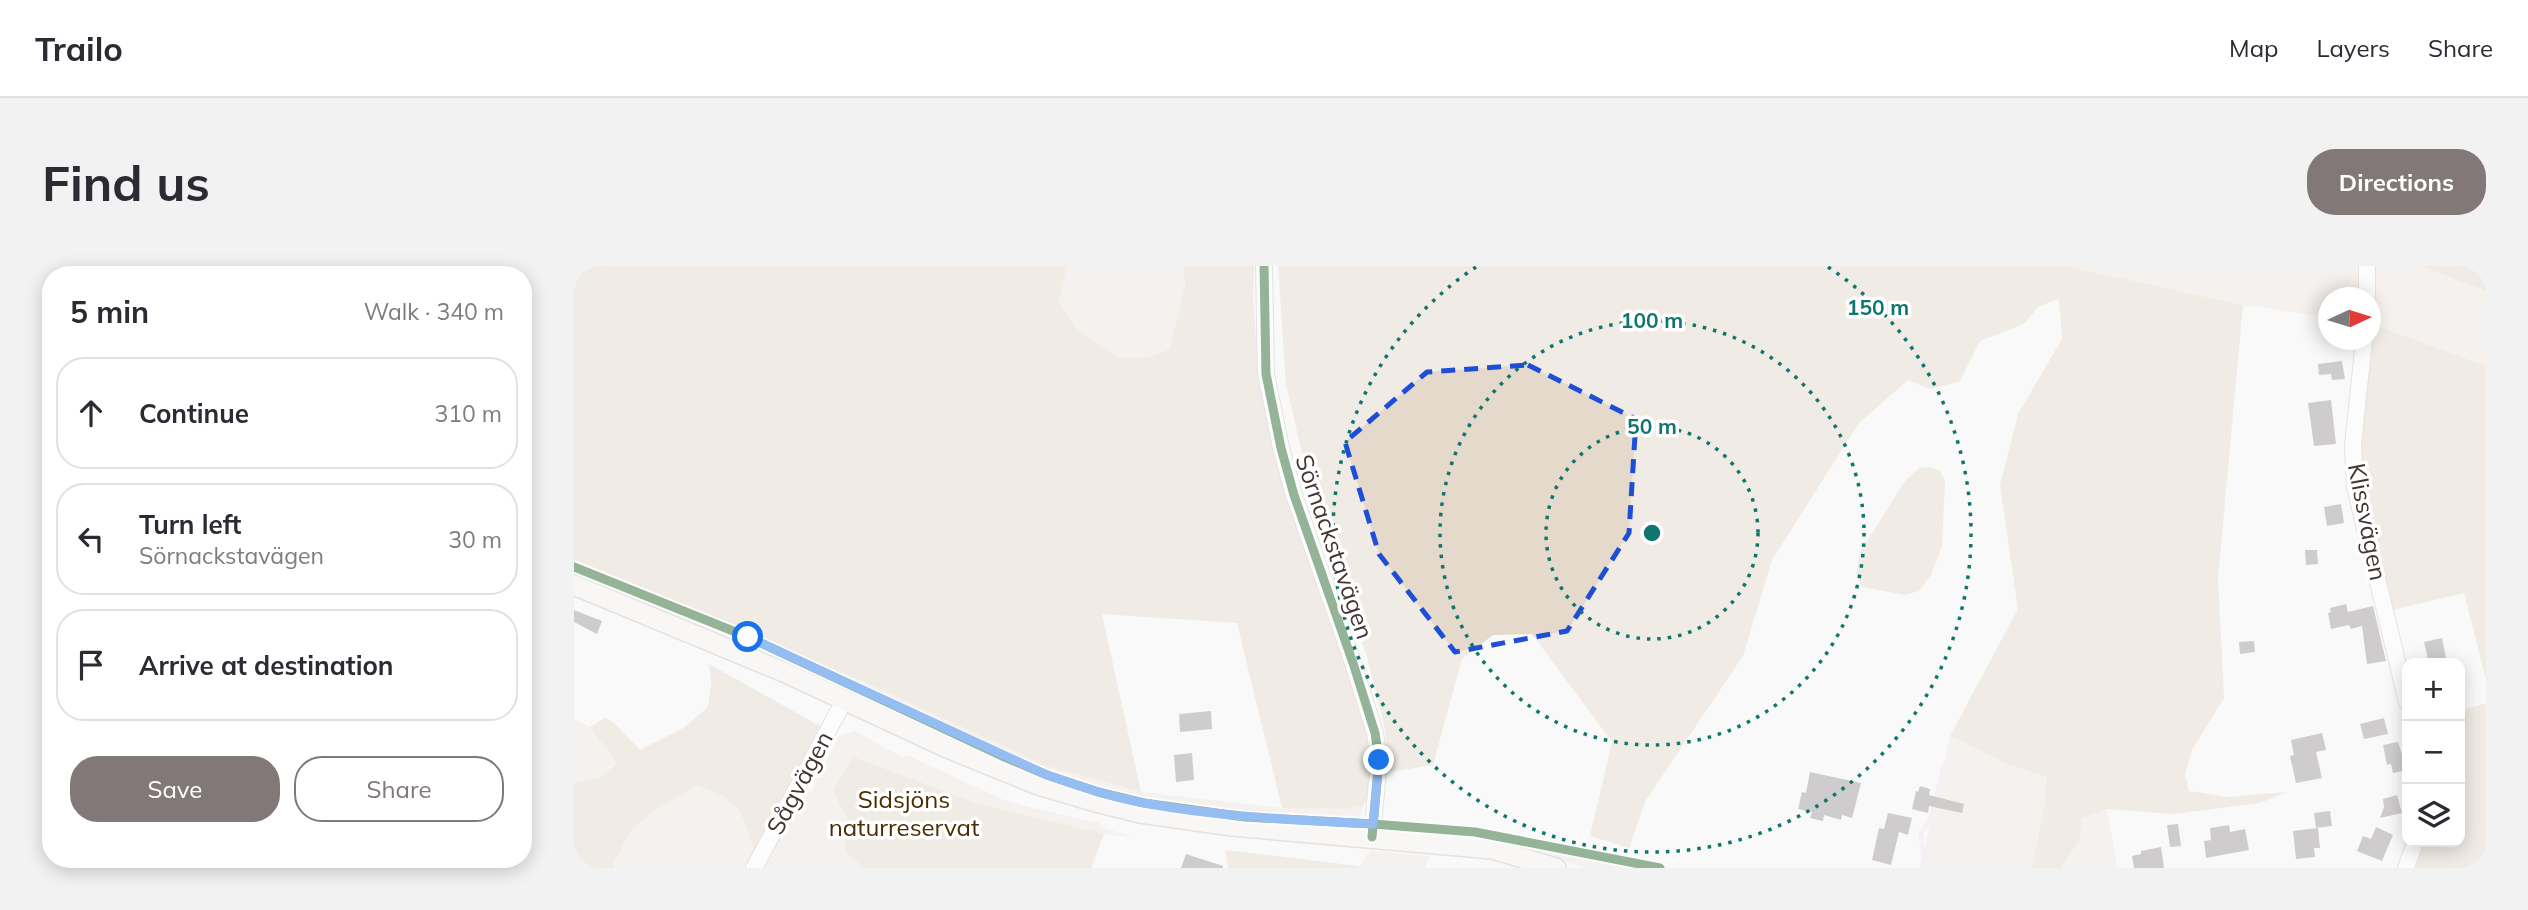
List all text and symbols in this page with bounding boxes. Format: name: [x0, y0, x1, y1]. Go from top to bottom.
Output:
text: Trailo: [35, 28, 123, 69]
text: Map: [2229, 33, 2278, 63]
text: Layers: [2316, 33, 2390, 63]
text: Share: [2428, 33, 2493, 63]
button: Directions: [2307, 149, 2486, 215]
text: Find us: [42, 152, 210, 213]
north arrow: [2318, 287, 2381, 350]
text: 5 min: [70, 293, 149, 331]
text: 150 m: [1847, 294, 1909, 320]
text: Walk · 340 m: [364, 297, 504, 326]
text: 100 m: [1621, 307, 1683, 333]
icon: ahead: [72, 394, 110, 432]
text: Continue: [139, 397, 249, 430]
text: 310 m: [434, 399, 502, 428]
text: 50 m: [1627, 413, 1677, 439]
street label: Sörnackstavägen: [1289, 451, 1381, 643]
street label: Klissvägen: [2342, 461, 2394, 583]
text: Turn left: [139, 508, 241, 541]
icon: left: [72, 520, 110, 558]
centre of rings: [1640, 521, 1664, 545]
text: 30 m: [448, 525, 502, 554]
text: Sörnackstavägen: [139, 541, 324, 570]
route start: [732, 621, 763, 652]
icon: arrive: [72, 646, 110, 684]
text: Arrive at destination: [139, 649, 394, 682]
map controls: [2402, 658, 2465, 847]
button: +: [2402, 658, 2465, 721]
button: −: [2402, 721, 2465, 784]
street label: Sågvägen: [759, 726, 839, 839]
route end: [1363, 744, 1394, 775]
button: Save: [70, 756, 280, 822]
button: Share: [294, 756, 504, 822]
park label: Sidsjöns naturreservat: [829, 784, 979, 842]
button: layers: [2402, 784, 2465, 847]

